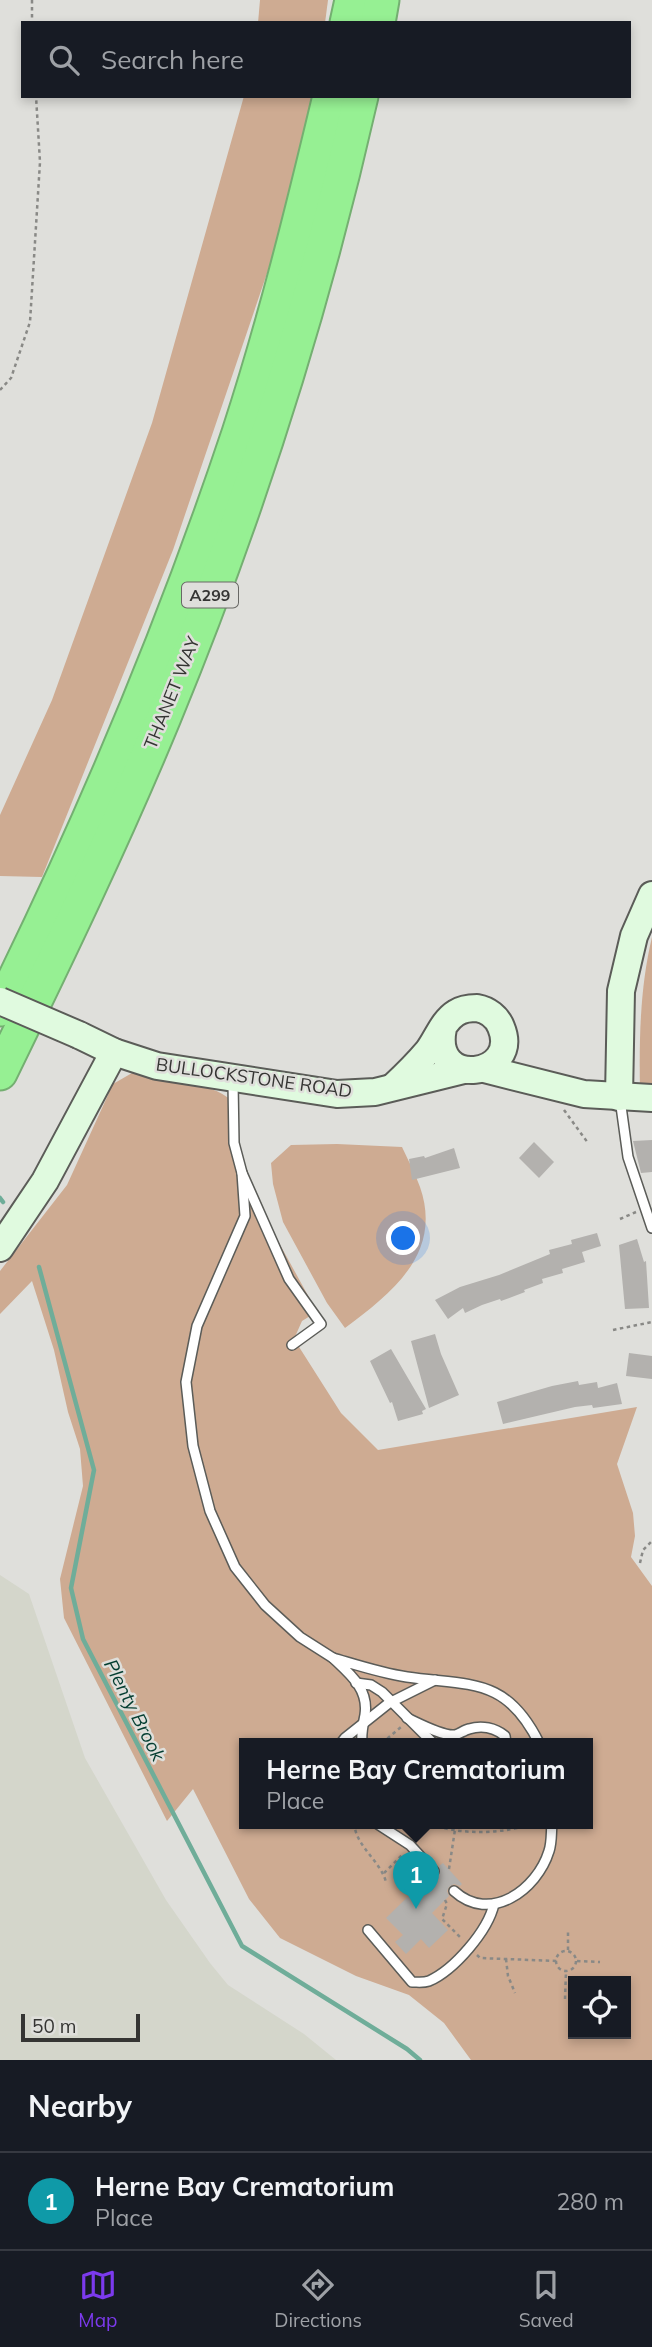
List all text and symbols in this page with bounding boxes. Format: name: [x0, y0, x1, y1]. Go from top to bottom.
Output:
search box: [21, 21, 631, 98]
icon: search: [45, 41, 83, 79]
text: Search here: [101, 43, 244, 76]
road number: A299: [182, 582, 238, 608]
street label: THANET WAY: [139, 632, 205, 752]
street label: BULLOCKSTONE ROAD: [155, 1052, 354, 1103]
your location: [386, 1221, 420, 1255]
water label: Plenty Brook: [99, 1655, 172, 1766]
popup: [239, 1738, 593, 1829]
text: Herne Bay Crematorium: [266, 1753, 566, 1786]
text: Place: [266, 1786, 324, 1815]
pin: 1: [393, 1851, 439, 1909]
map controls: [568, 1976, 631, 2039]
button: locate: [568, 1976, 631, 2039]
scale bar: [21, 2011, 140, 2043]
text: 50 m: [32, 2014, 76, 2038]
text: Nearby: [28, 2087, 132, 2125]
text: Herne Bay Crematorium: [95, 2170, 394, 2203]
text: 1: [44, 2187, 58, 2216]
text: 280 m: [556, 2187, 624, 2216]
text: Place: [95, 2203, 153, 2232]
tab: Map: [78, 2266, 117, 2332]
tab: Directions: [274, 2266, 362, 2332]
tab: Saved: [519, 2266, 574, 2332]

